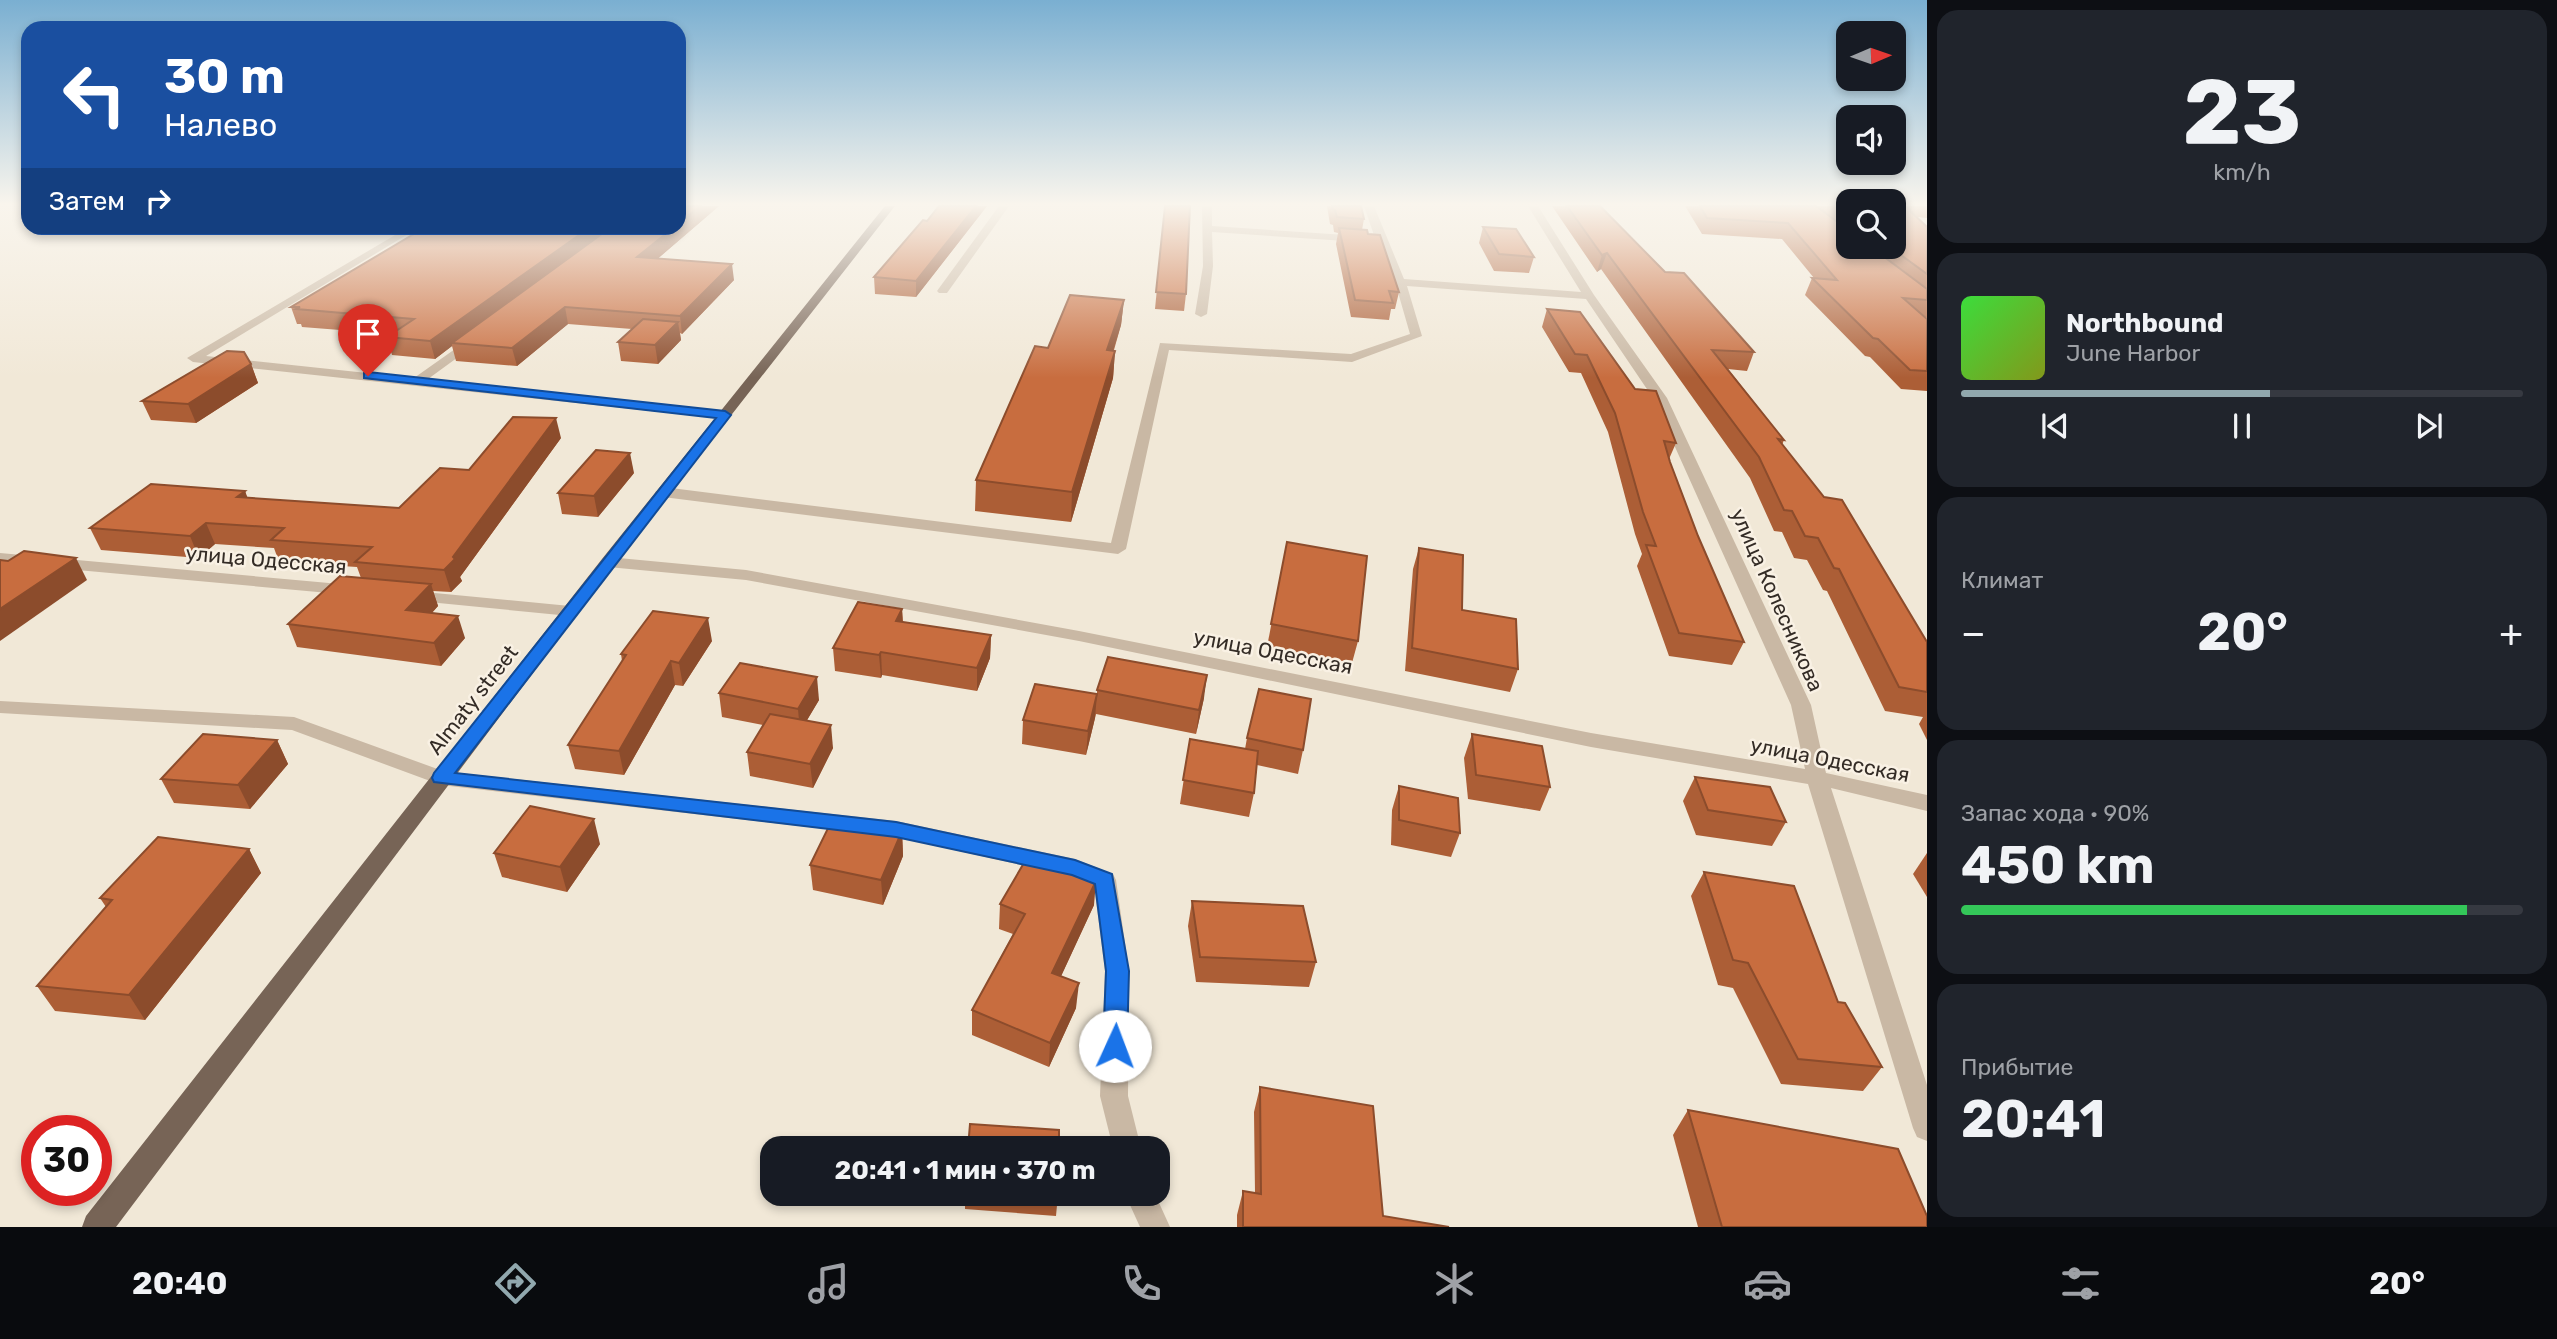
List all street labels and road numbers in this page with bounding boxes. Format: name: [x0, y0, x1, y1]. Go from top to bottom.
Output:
street label: улица Колесникова: [1726, 504, 1829, 695]
street label: улица Одесская: [184, 540, 348, 579]
street label: улица Одесская: [1191, 624, 1355, 679]
street label: Almaty street: [422, 640, 523, 759]
street label: улица Одесская: [1748, 732, 1912, 787]

